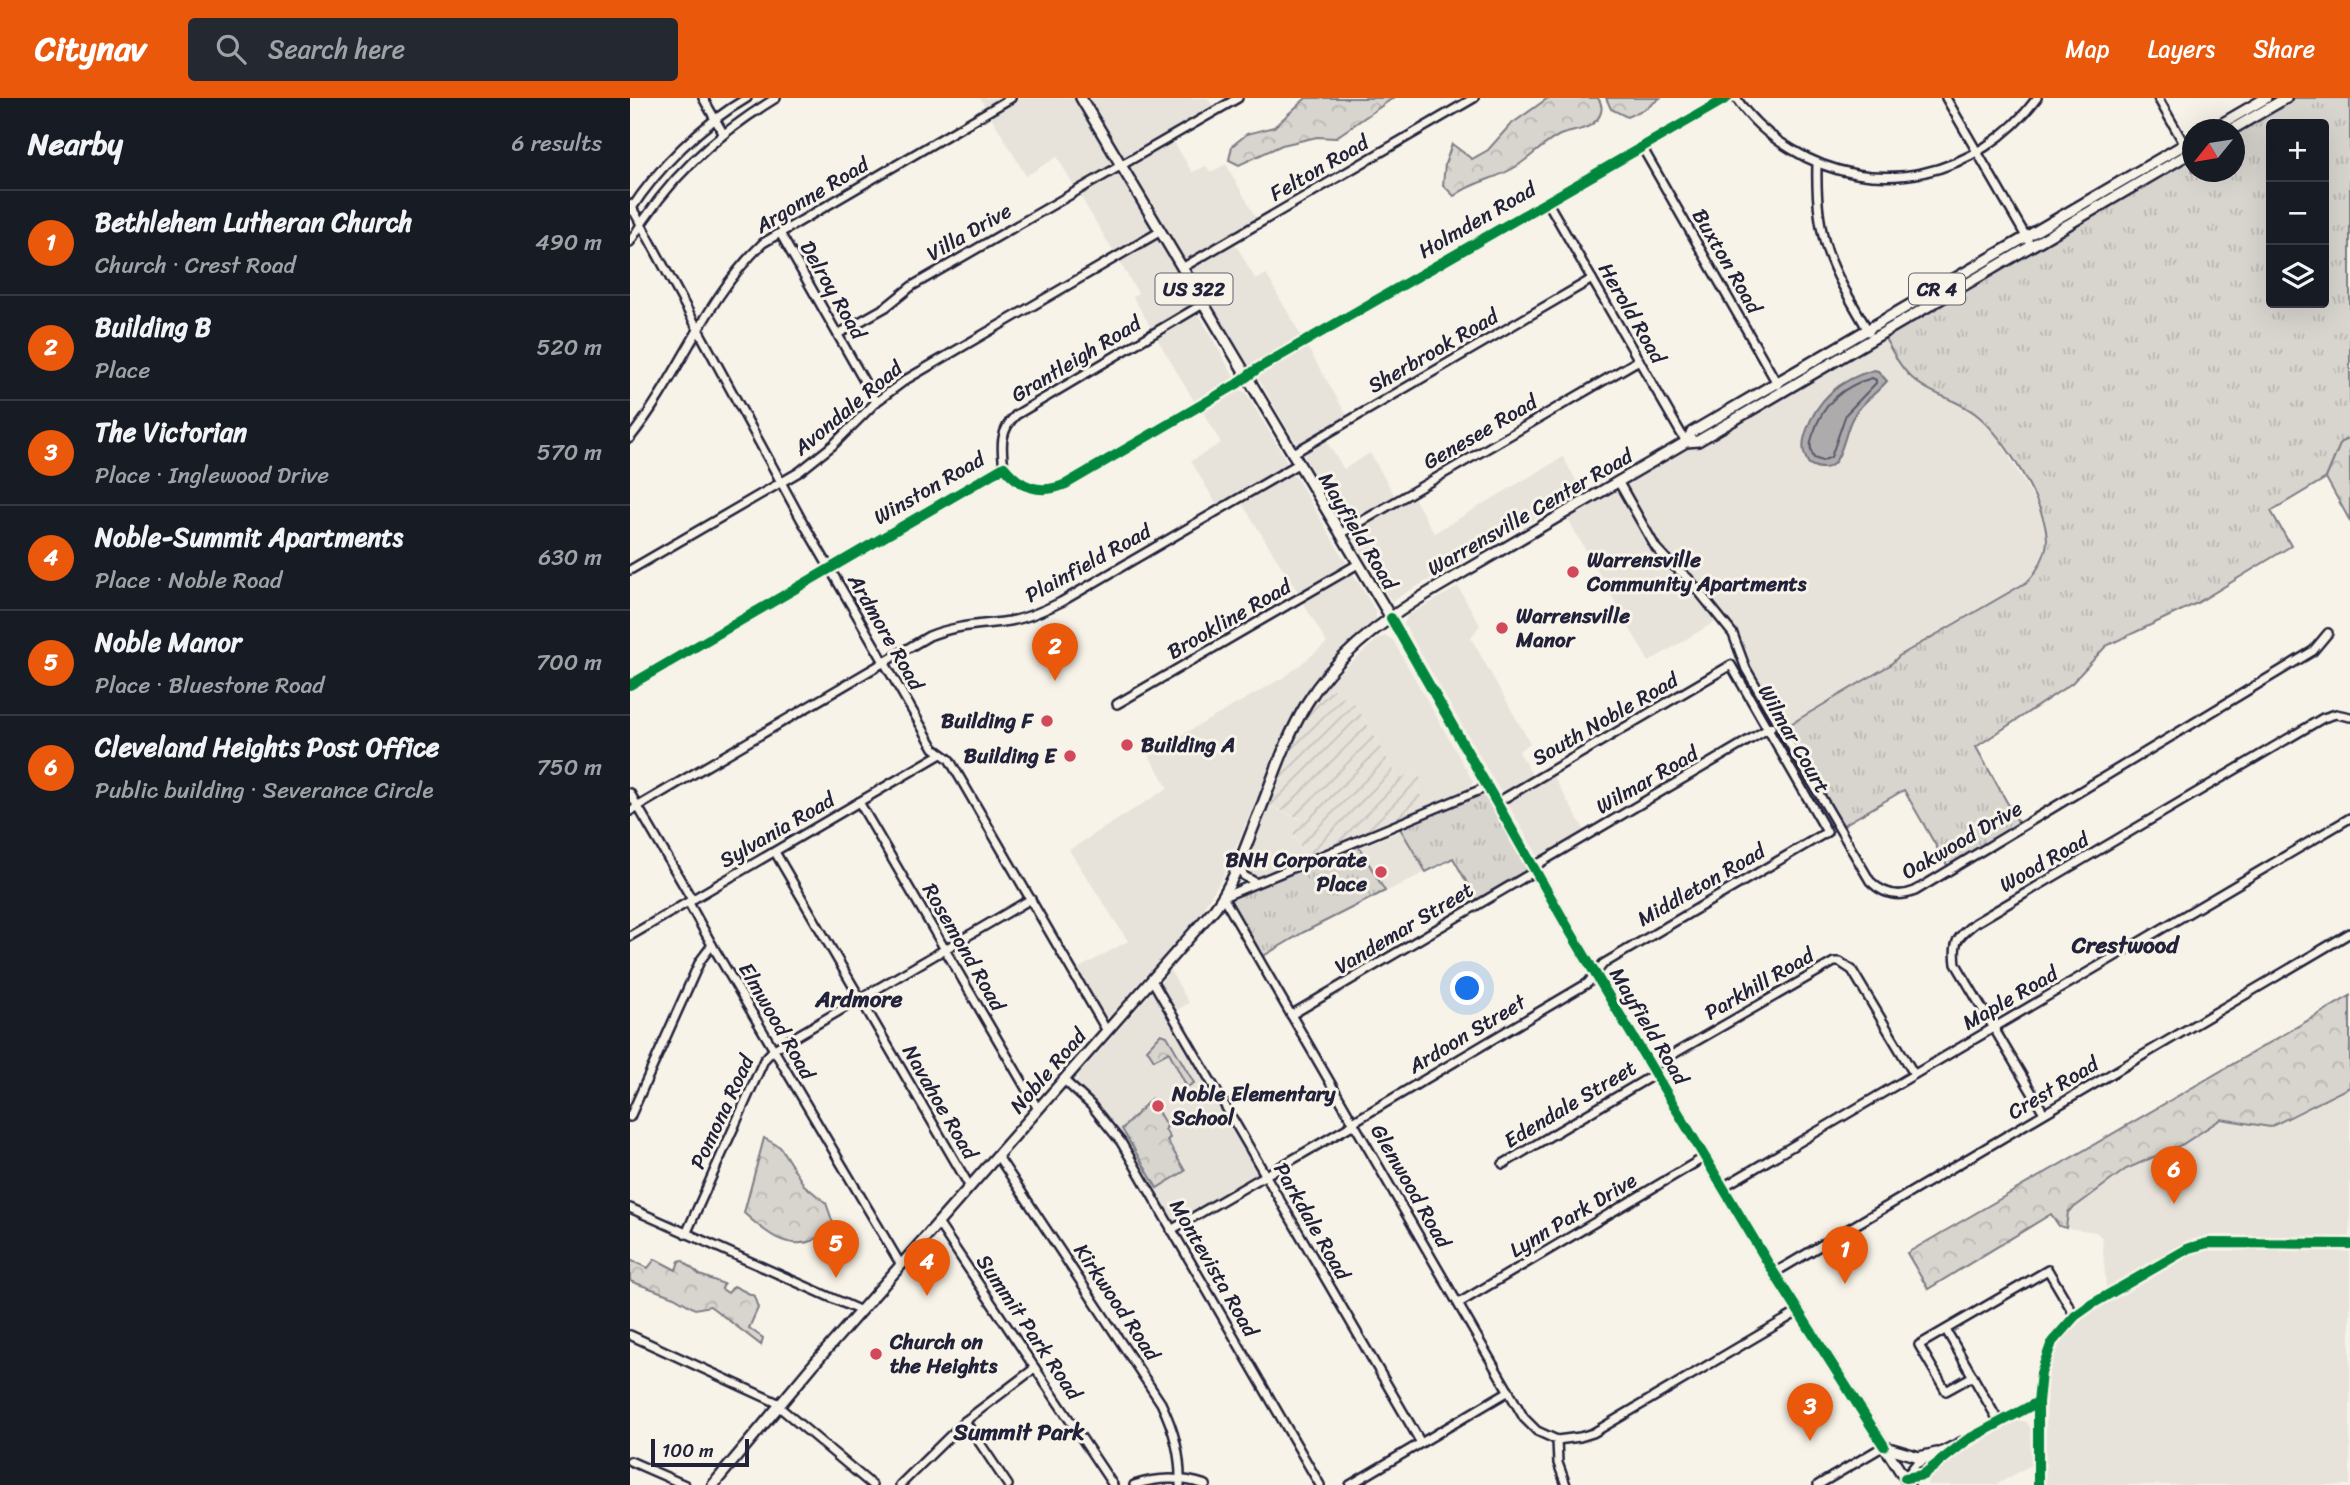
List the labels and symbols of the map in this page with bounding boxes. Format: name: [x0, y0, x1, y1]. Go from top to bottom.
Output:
north arrow: [2182, 119, 2245, 182]
street label: Felton Road: [1262, 123, 1378, 212]
street label: Argonne Road: [747, 145, 878, 245]
street label: Holmden Road: [1411, 170, 1545, 269]
street label: Villa Drive: [919, 192, 1019, 272]
street label: Buxton Road: [1681, 201, 1774, 323]
street label: Delroy Road: [789, 233, 878, 349]
street label: Herold Road: [1587, 255, 1677, 373]
road number: US 322: [1156, 274, 1232, 304]
road number: CR 4: [1909, 274, 1965, 304]
street label: Sherbrook Road: [1360, 297, 1507, 404]
street label: Grantleigh Road: [1003, 304, 1150, 413]
street label: Avondale Road: [784, 349, 913, 466]
street label: Genesee Road: [1415, 383, 1546, 480]
street label: Warrensville Center Road: [1420, 436, 1642, 587]
street label: Winston Road: [866, 440, 994, 535]
street label: Mayfield Road: [1308, 465, 1409, 599]
street label: Plainfield Road: [1018, 512, 1160, 613]
place label: Warrensville Community Apartments: [1586, 541, 1807, 603]
marker: Warrensville Community Apartments: [1565, 564, 1581, 580]
street label: Ardmore Road: [837, 565, 936, 699]
street label: Brookline Road: [1159, 567, 1300, 670]
place label: Warrensville Manor: [1515, 597, 1630, 659]
marker: Warrensville Manor: [1494, 620, 1510, 636]
pin: 2: [1032, 623, 1078, 681]
street label: South Noble Road: [1524, 661, 1687, 776]
street label: Wilmar Court: [1747, 677, 1841, 801]
place label: Building F: [941, 702, 1035, 740]
marker: Building F: [1039, 713, 1055, 729]
place label: Building A: [1141, 726, 1235, 764]
street label: Wilmar Road: [1588, 734, 1707, 825]
place label: Building E: [964, 737, 1058, 775]
marker: Building A: [1119, 737, 1135, 753]
marker: Building E: [1062, 748, 1078, 764]
street label: Sylvania Road: [712, 780, 844, 879]
street label: Oakwood Drive: [1894, 790, 2030, 890]
street label: Wood Road: [1992, 820, 2098, 903]
street label: Middleton Road: [1629, 832, 1774, 937]
place label: BNH Corporate Place: [1225, 841, 1367, 903]
marker: BNH Corporate Place: [1373, 864, 1389, 880]
street label: Vandemar Street: [1327, 871, 1481, 985]
street label: Rosemond Road: [912, 875, 1017, 1020]
district label: Crestwood: [2071, 925, 2180, 966]
street label: Parkhill Road: [1697, 936, 1823, 1031]
street label: Maple Road: [1955, 954, 2067, 1041]
street label: Elmwood Road: [728, 955, 827, 1089]
street label: Mayfield Road: [1599, 960, 1700, 1094]
your location: [1450, 971, 1484, 1005]
district label: Ardmore: [814, 979, 903, 1020]
street label: Ardoon Street: [1400, 983, 1535, 1085]
street label: Noble Road: [1000, 1018, 1098, 1123]
street label: Navahoe Road: [892, 1037, 989, 1169]
street label: Crest Road: [2000, 1045, 2108, 1130]
street label: Pomona Road: [679, 1047, 766, 1176]
street label: Edendale Street: [1496, 1049, 1644, 1159]
place label: Noble Elementary School: [1171, 1075, 1337, 1137]
marker: Noble Elementary School: [1150, 1098, 1166, 1114]
street label: Glenwood Road: [1360, 1117, 1463, 1257]
pin: 6: [2151, 1146, 2197, 1204]
street label: Parkdale Road: [1263, 1155, 1362, 1289]
street label: Lynn Park Drive: [1502, 1162, 1644, 1268]
street label: Montevista Road: [1159, 1192, 1270, 1346]
pin: 5: [813, 1220, 859, 1278]
pin: 1: [1822, 1226, 1868, 1284]
street label: Kirkwood Road: [1063, 1235, 1172, 1370]
pin: 4: [904, 1238, 950, 1296]
street label: Summit Park Road: [966, 1246, 1093, 1410]
place label: Church on the Heights: [889, 1323, 998, 1385]
marker: Church on the Heights: [868, 1346, 884, 1362]
pin: 3: [1787, 1383, 1833, 1441]
district label: Summit Park: [953, 1412, 1085, 1453]
scale bar: [651, 1436, 749, 1468]

